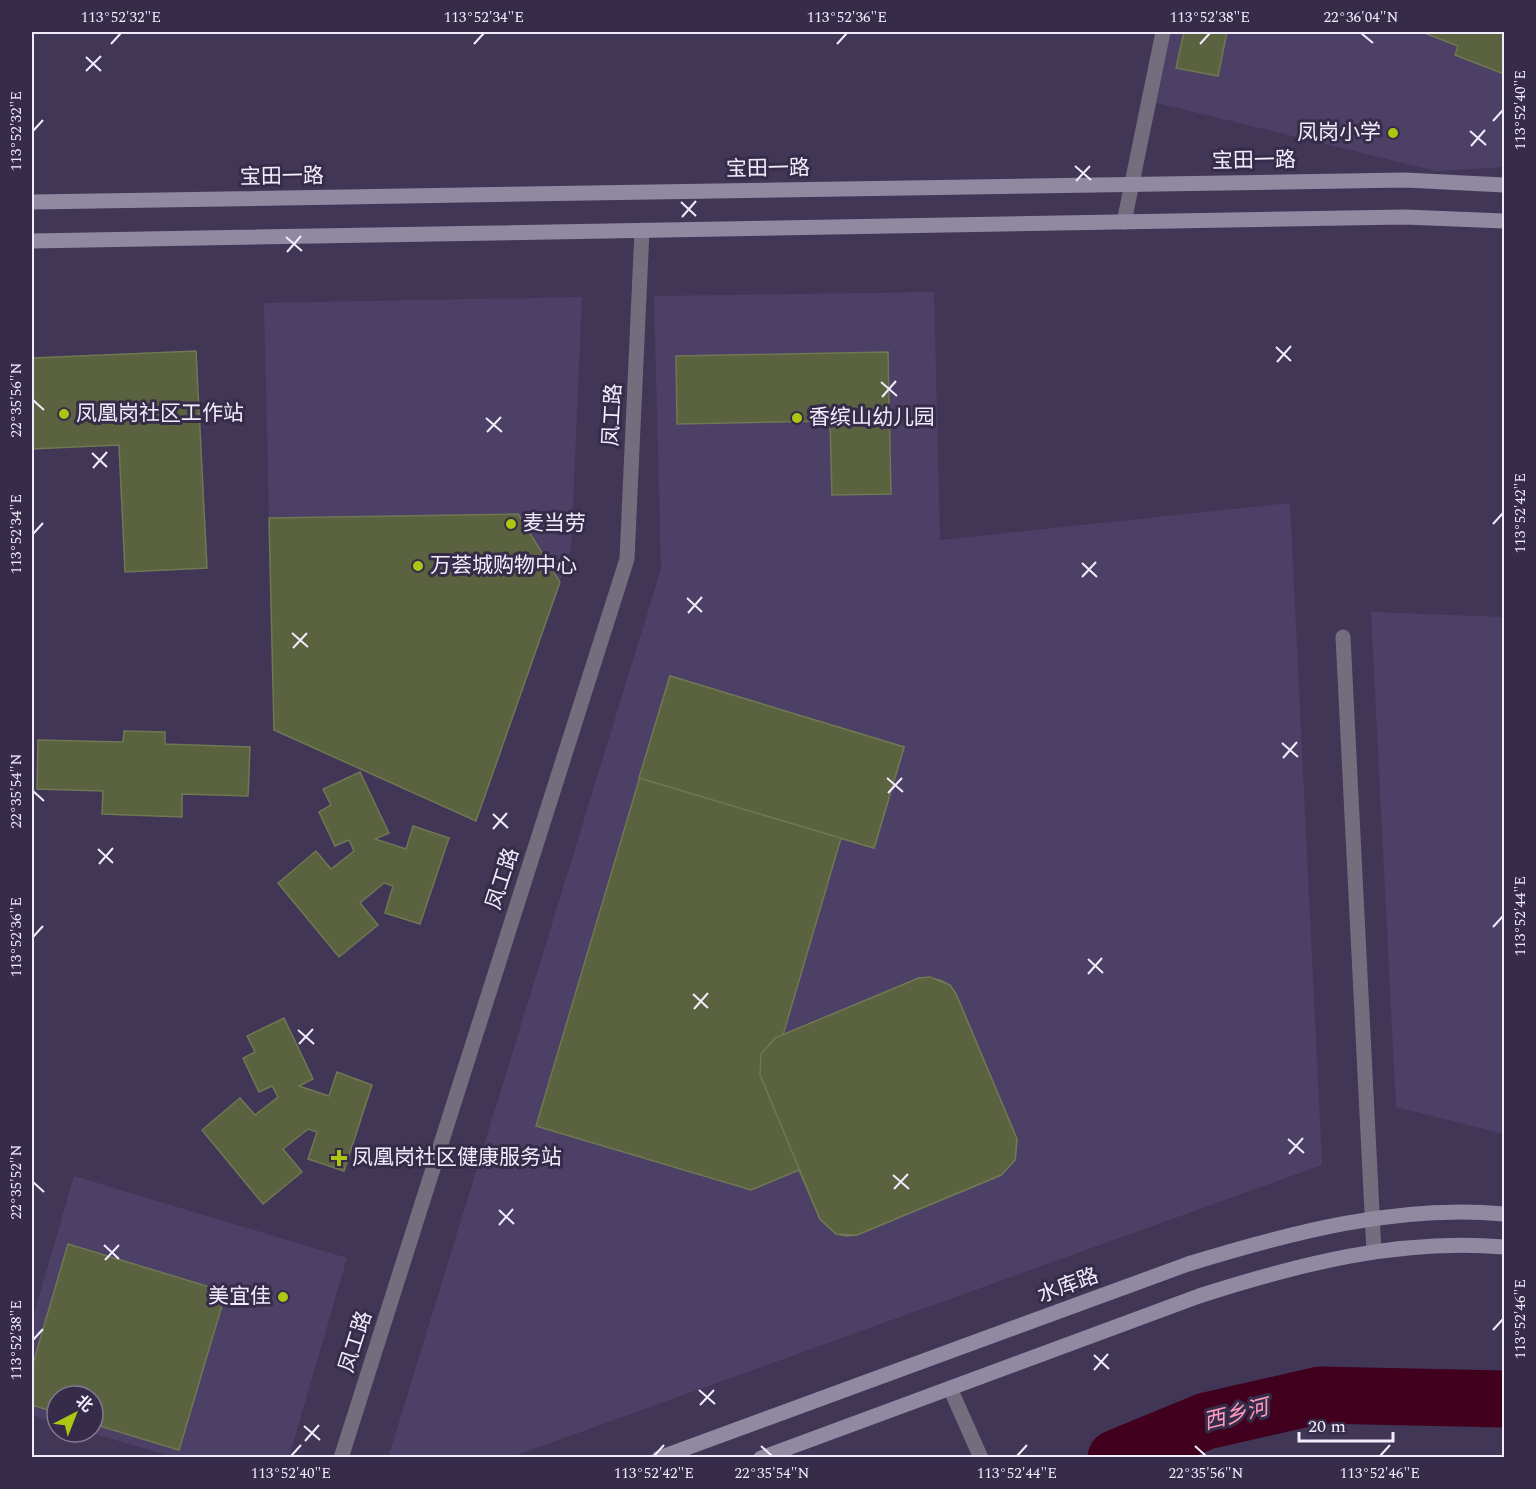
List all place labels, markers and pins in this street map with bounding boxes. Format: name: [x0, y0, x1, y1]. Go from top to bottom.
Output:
place label: 凤岗小学: [1297, 117, 1381, 149]
marker: 凤岗小学: [1386, 126, 1400, 140]
place label: 凤凰岗社区工作站: [76, 398, 244, 430]
place label: 香缤山幼儿园: [809, 402, 935, 434]
marker: 凤凰岗社区工作站: [57, 407, 71, 421]
marker: 香缤山幼儿园: [790, 411, 804, 425]
place label: 麦当劳: [523, 508, 586, 540]
marker: 麦当劳: [504, 517, 518, 531]
place label: 万荟城购物中心: [430, 550, 577, 582]
marker: 万荟城购物中心: [411, 559, 425, 573]
place label: 凤凰岗社区健康服务站: [352, 1142, 562, 1174]
marker: 凤凰岗社区健康服务站: [330, 1149, 348, 1167]
place label: 美宜佳: [208, 1281, 271, 1313]
marker: 美宜佳: [276, 1290, 290, 1304]

